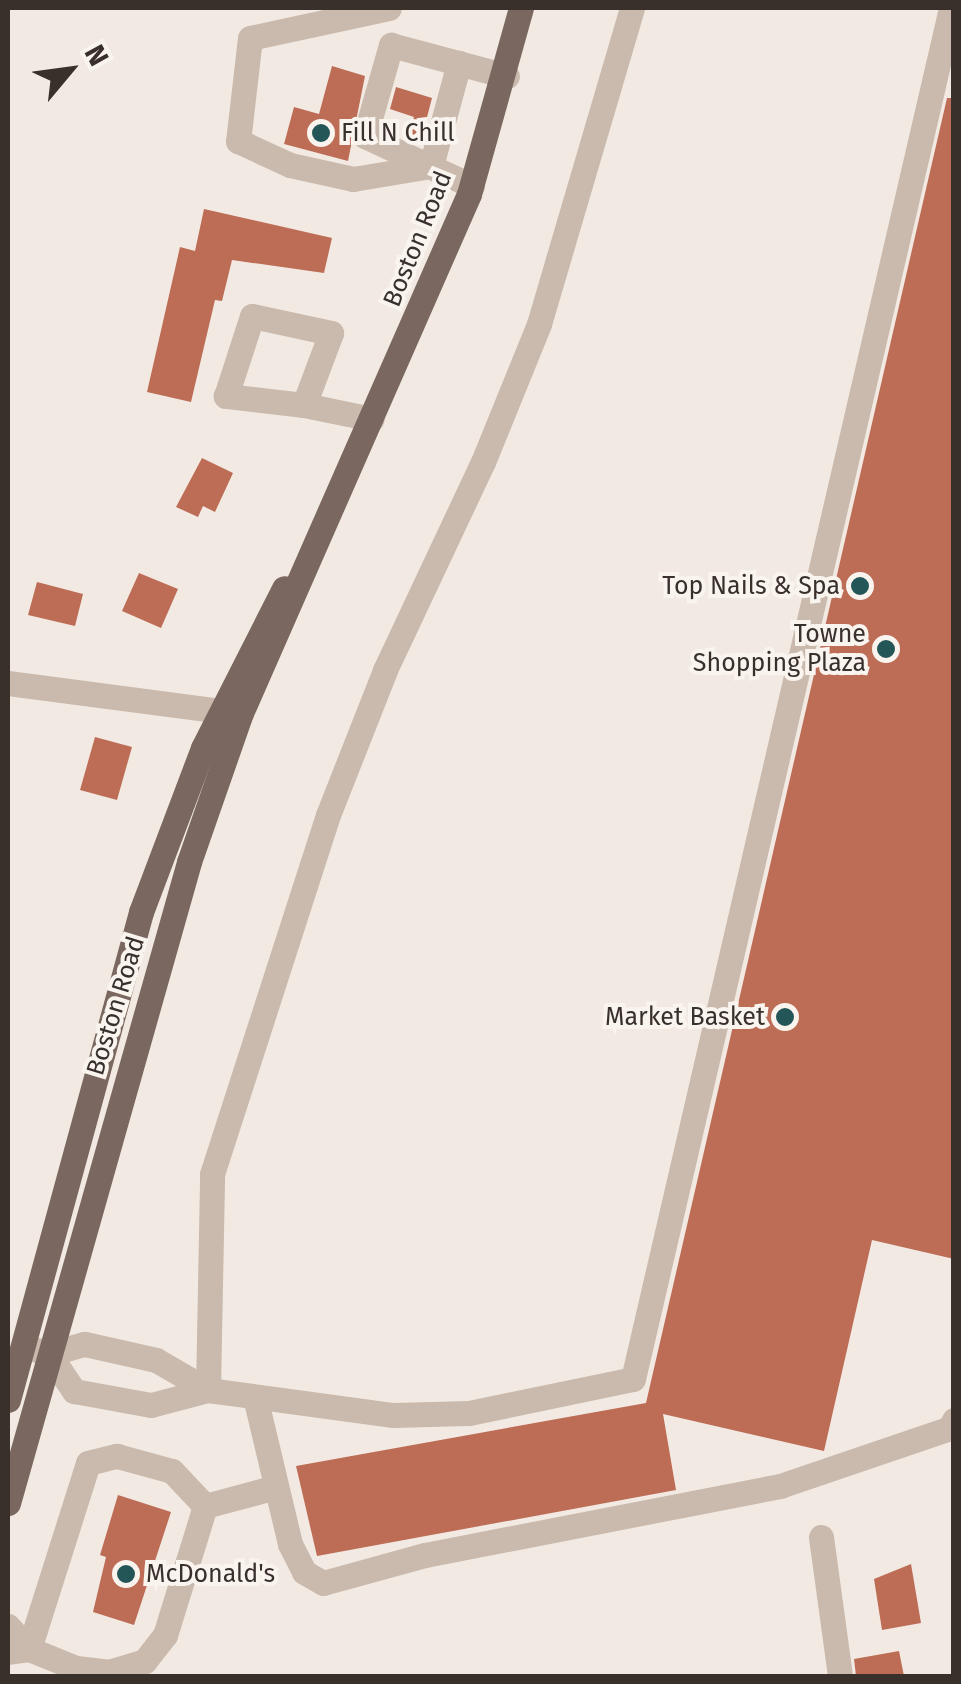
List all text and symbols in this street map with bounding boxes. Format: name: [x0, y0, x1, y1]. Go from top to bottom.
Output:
north arrow: [20, 20, 120, 120]
text: N: [78, 39, 116, 71]
place label: Fill N Chill: [341, 118, 455, 148]
marker: Fill N Chill: [310, 122, 332, 144]
street label: Boston Road: [377, 167, 459, 311]
place label: Top Nails & Spa: [662, 571, 840, 601]
marker: Top Nails & Spa: [849, 575, 871, 597]
place label: Towne Shopping Plaza: [693, 620, 866, 679]
marker: Towne Shopping Plaza: [875, 638, 897, 660]
street label: Boston Road: [81, 933, 151, 1079]
place label: Market Basket: [605, 1002, 765, 1032]
marker: Market Basket: [774, 1006, 796, 1028]
place label: McDonald's: [146, 1559, 275, 1589]
marker: McDonald's: [115, 1563, 137, 1585]

